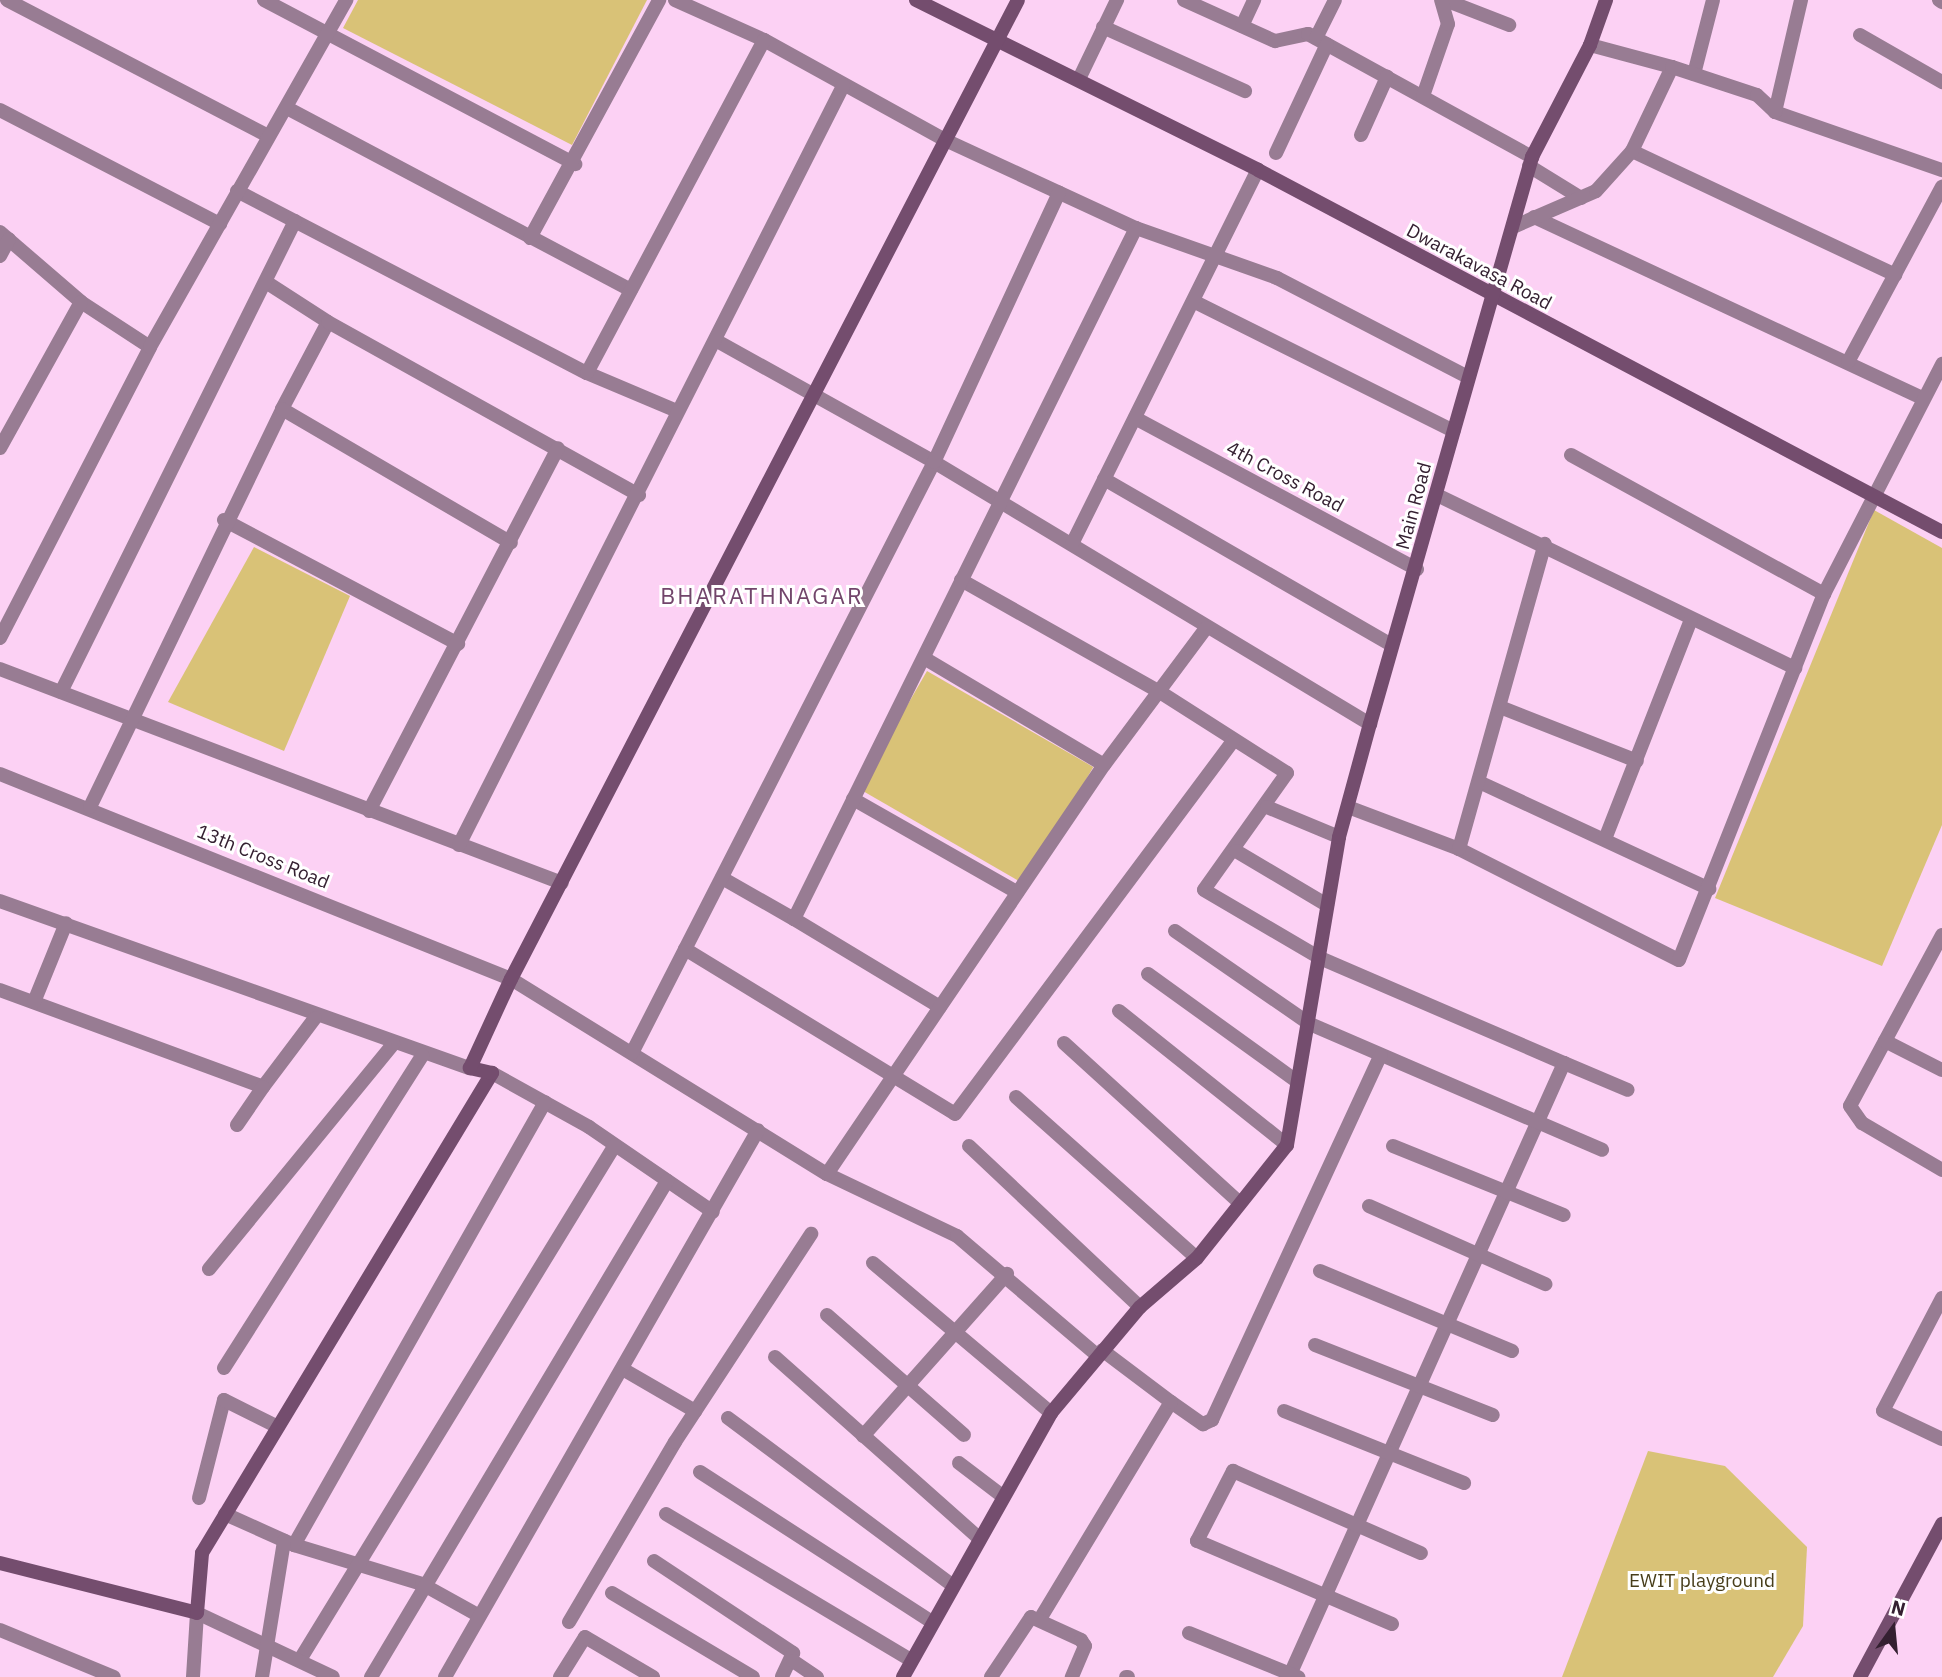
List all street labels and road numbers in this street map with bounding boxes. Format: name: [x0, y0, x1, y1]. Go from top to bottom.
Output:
street label: Dwarakavasa Road: [1403, 219, 1555, 315]
street label: 4th Cross Road: [1223, 437, 1347, 517]
street label: Main Road: [1391, 460, 1437, 552]
street label: 13th Cross Road: [194, 820, 332, 894]

